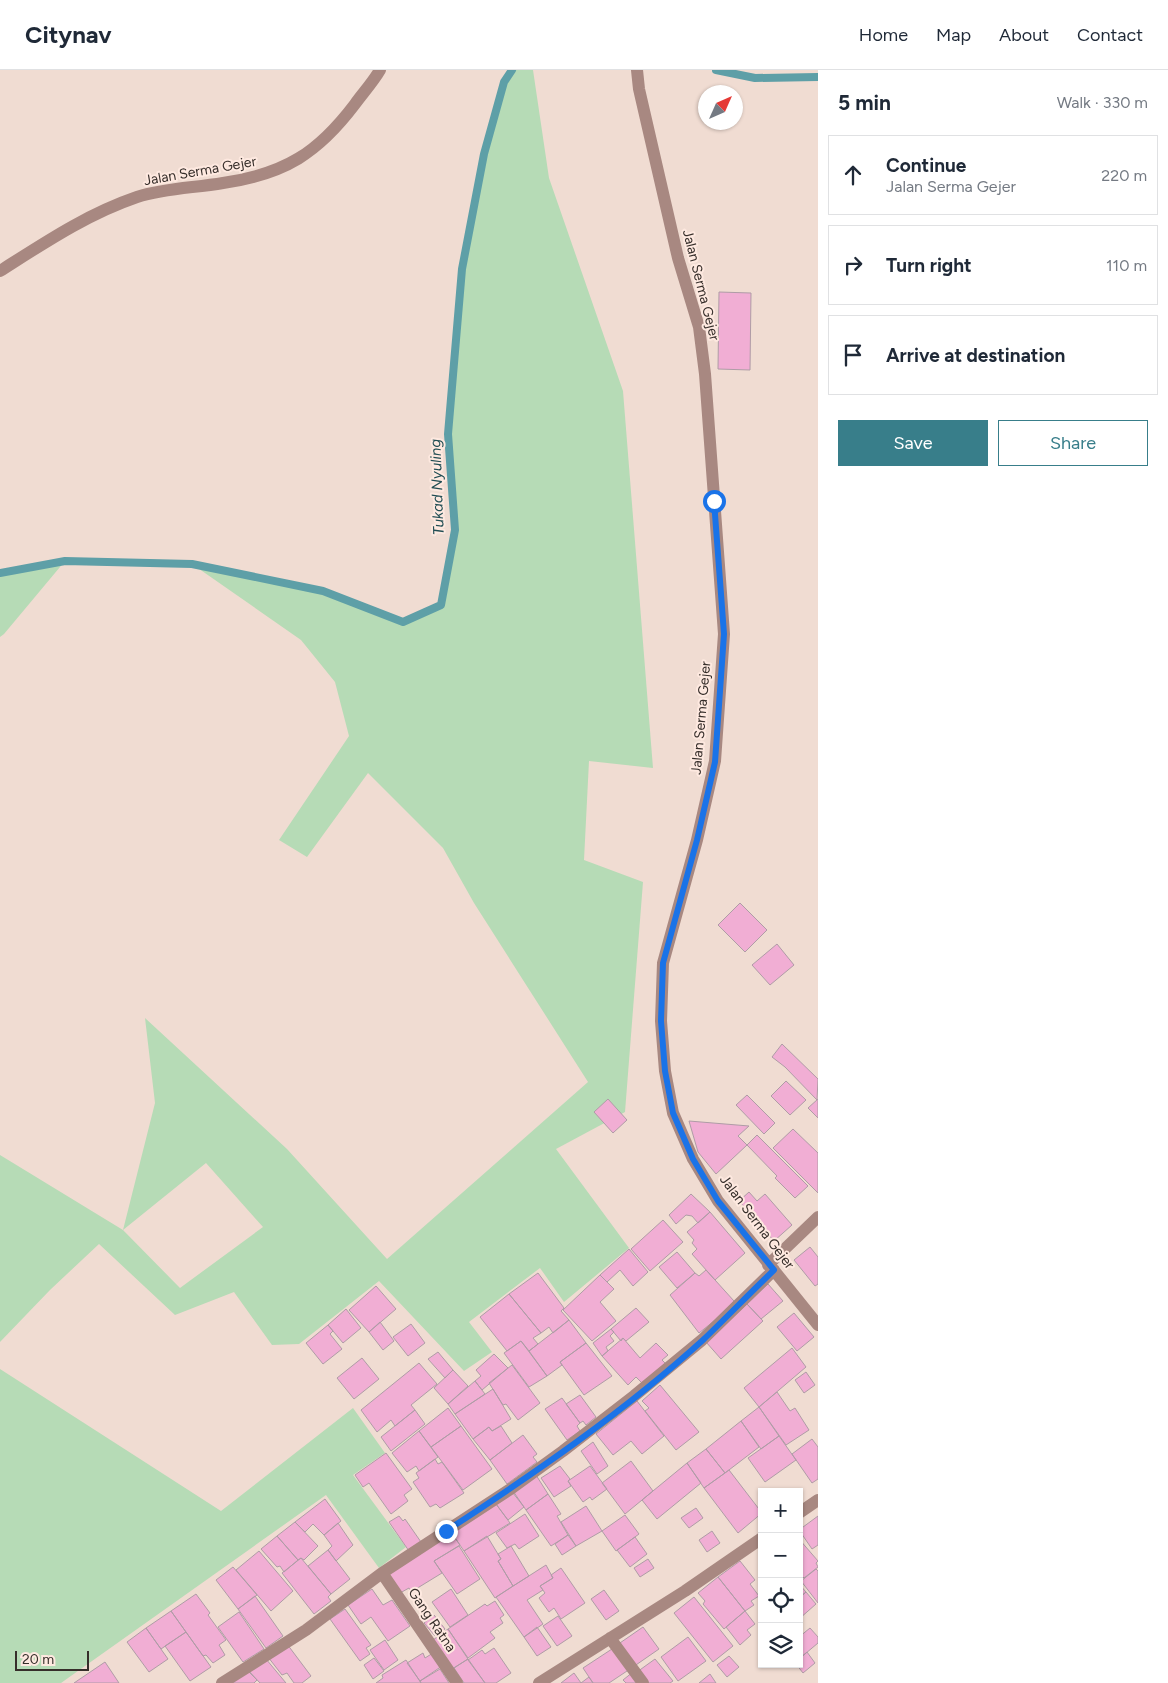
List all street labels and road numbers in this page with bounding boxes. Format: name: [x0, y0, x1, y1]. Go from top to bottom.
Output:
street label: Jalan Serma Gejer: [143, 153, 258, 189]
street label: Jalan Serma Gejer: [679, 228, 723, 343]
street label: Jalan Serma Gejer: [688, 660, 714, 775]
street label: Jalan Serma Gejer: [716, 1171, 798, 1273]
street label: Gang Ratna: [404, 1585, 460, 1655]

